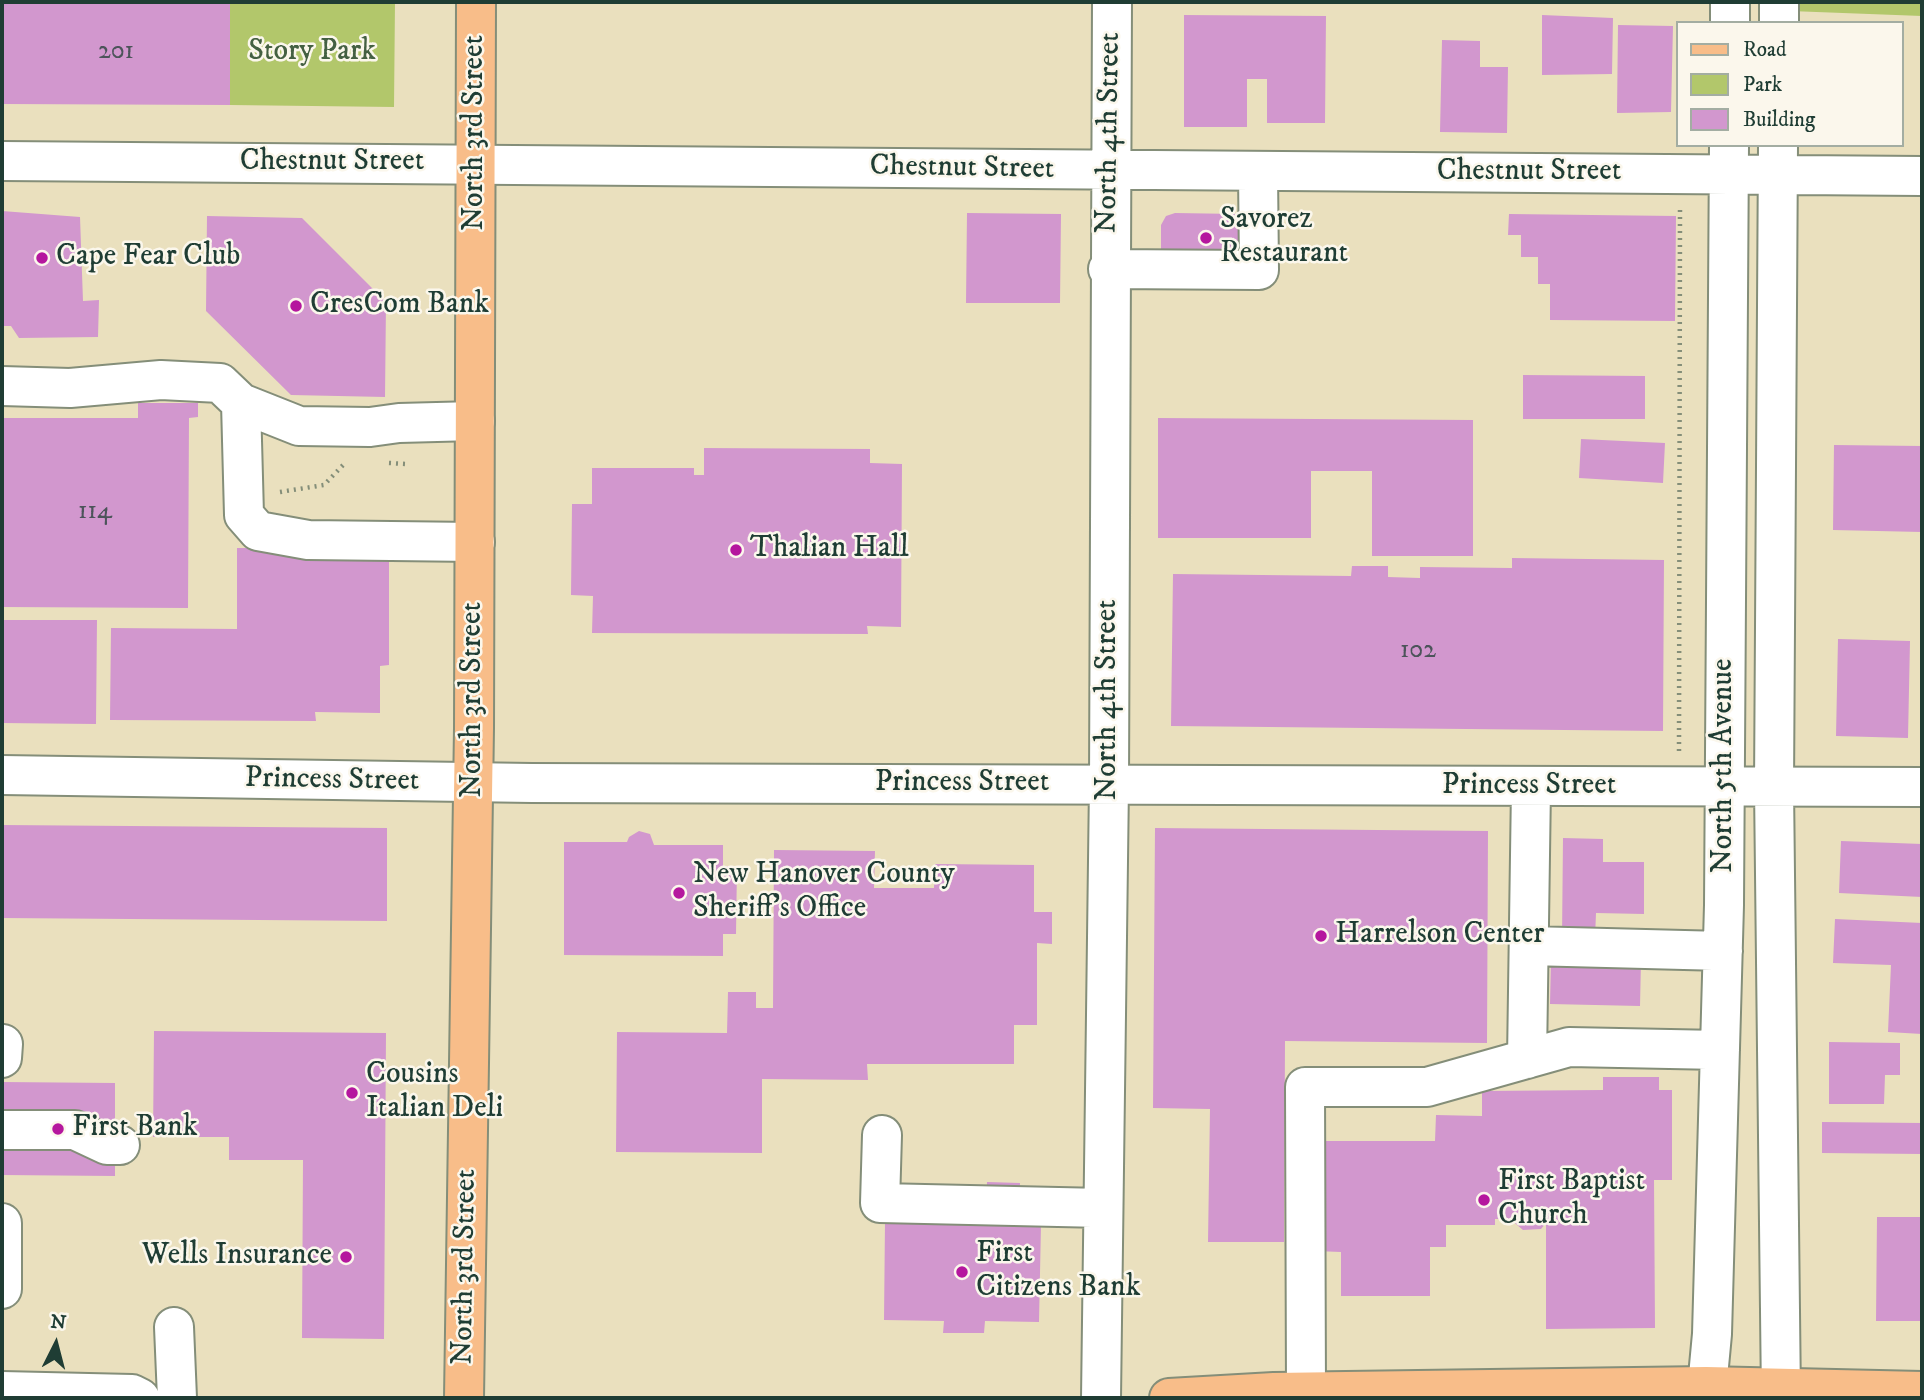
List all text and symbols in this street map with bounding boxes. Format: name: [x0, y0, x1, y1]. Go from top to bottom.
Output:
legend: [1675, 21, 1903, 147]
street label: North 4th Street: [1090, 32, 1130, 234]
park label: Story Park: [248, 35, 376, 71]
street label: North 3rd Street: [458, 35, 494, 231]
house number: 201: [98, 37, 134, 69]
text: Road: [1743, 37, 1787, 63]
text: Park: [1743, 72, 1782, 98]
text: Building: [1743, 107, 1815, 133]
street label: Chestnut Street: [240, 145, 424, 181]
street label: Chestnut Street: [869, 149, 1055, 189]
street label: Chestnut Street: [1437, 155, 1621, 191]
place label: Savorez Restaurant: [1220, 203, 1348, 274]
marker: Savorez Restaurant: [1198, 230, 1214, 246]
place label: Cape Fear Club: [56, 240, 240, 276]
marker: Cape Fear Club: [34, 250, 50, 266]
place label: CresCom Bank: [310, 288, 489, 324]
marker: CresCom Bank: [288, 298, 304, 314]
house number: 114: [78, 497, 112, 529]
place label: Thalian Hall: [750, 532, 909, 568]
marker: Thalian Hall: [728, 542, 744, 558]
street label: North 4th Street: [1091, 599, 1127, 801]
street label: North 3rd Street: [456, 602, 492, 798]
house number: 102: [1400, 636, 1436, 668]
street label: North 5th Avenue: [1707, 659, 1743, 873]
street label: Princess Street: [244, 761, 420, 801]
street label: Princess Street: [875, 766, 1049, 802]
street label: Princess Street: [1442, 769, 1616, 805]
place label: New Hanover County Sheriff's Office: [693, 858, 955, 928]
marker: New Hanover County Sheriff's Office: [671, 885, 687, 901]
place label: Harrelson Center: [1335, 918, 1544, 954]
marker: Harrelson Center: [1313, 928, 1329, 944]
place label: Cousins Italian Deli: [366, 1058, 503, 1128]
marker: Cousins Italian Deli: [344, 1085, 360, 1101]
place label: First Bank: [72, 1111, 198, 1147]
marker: First Bank: [50, 1121, 66, 1137]
place label: First Baptist Church: [1498, 1165, 1645, 1236]
street label: North 3rd Street: [446, 1169, 486, 1365]
marker: First Baptist Church: [1476, 1192, 1492, 1208]
place label: First Citizens Bank: [976, 1237, 1141, 1308]
place label: Wells Insurance: [142, 1239, 332, 1275]
marker: Wells Insurance: [338, 1249, 354, 1265]
marker: First Citizens Bank: [954, 1264, 970, 1280]
north arrow: [21, 1309, 91, 1379]
text: N: [49, 1310, 67, 1335]

